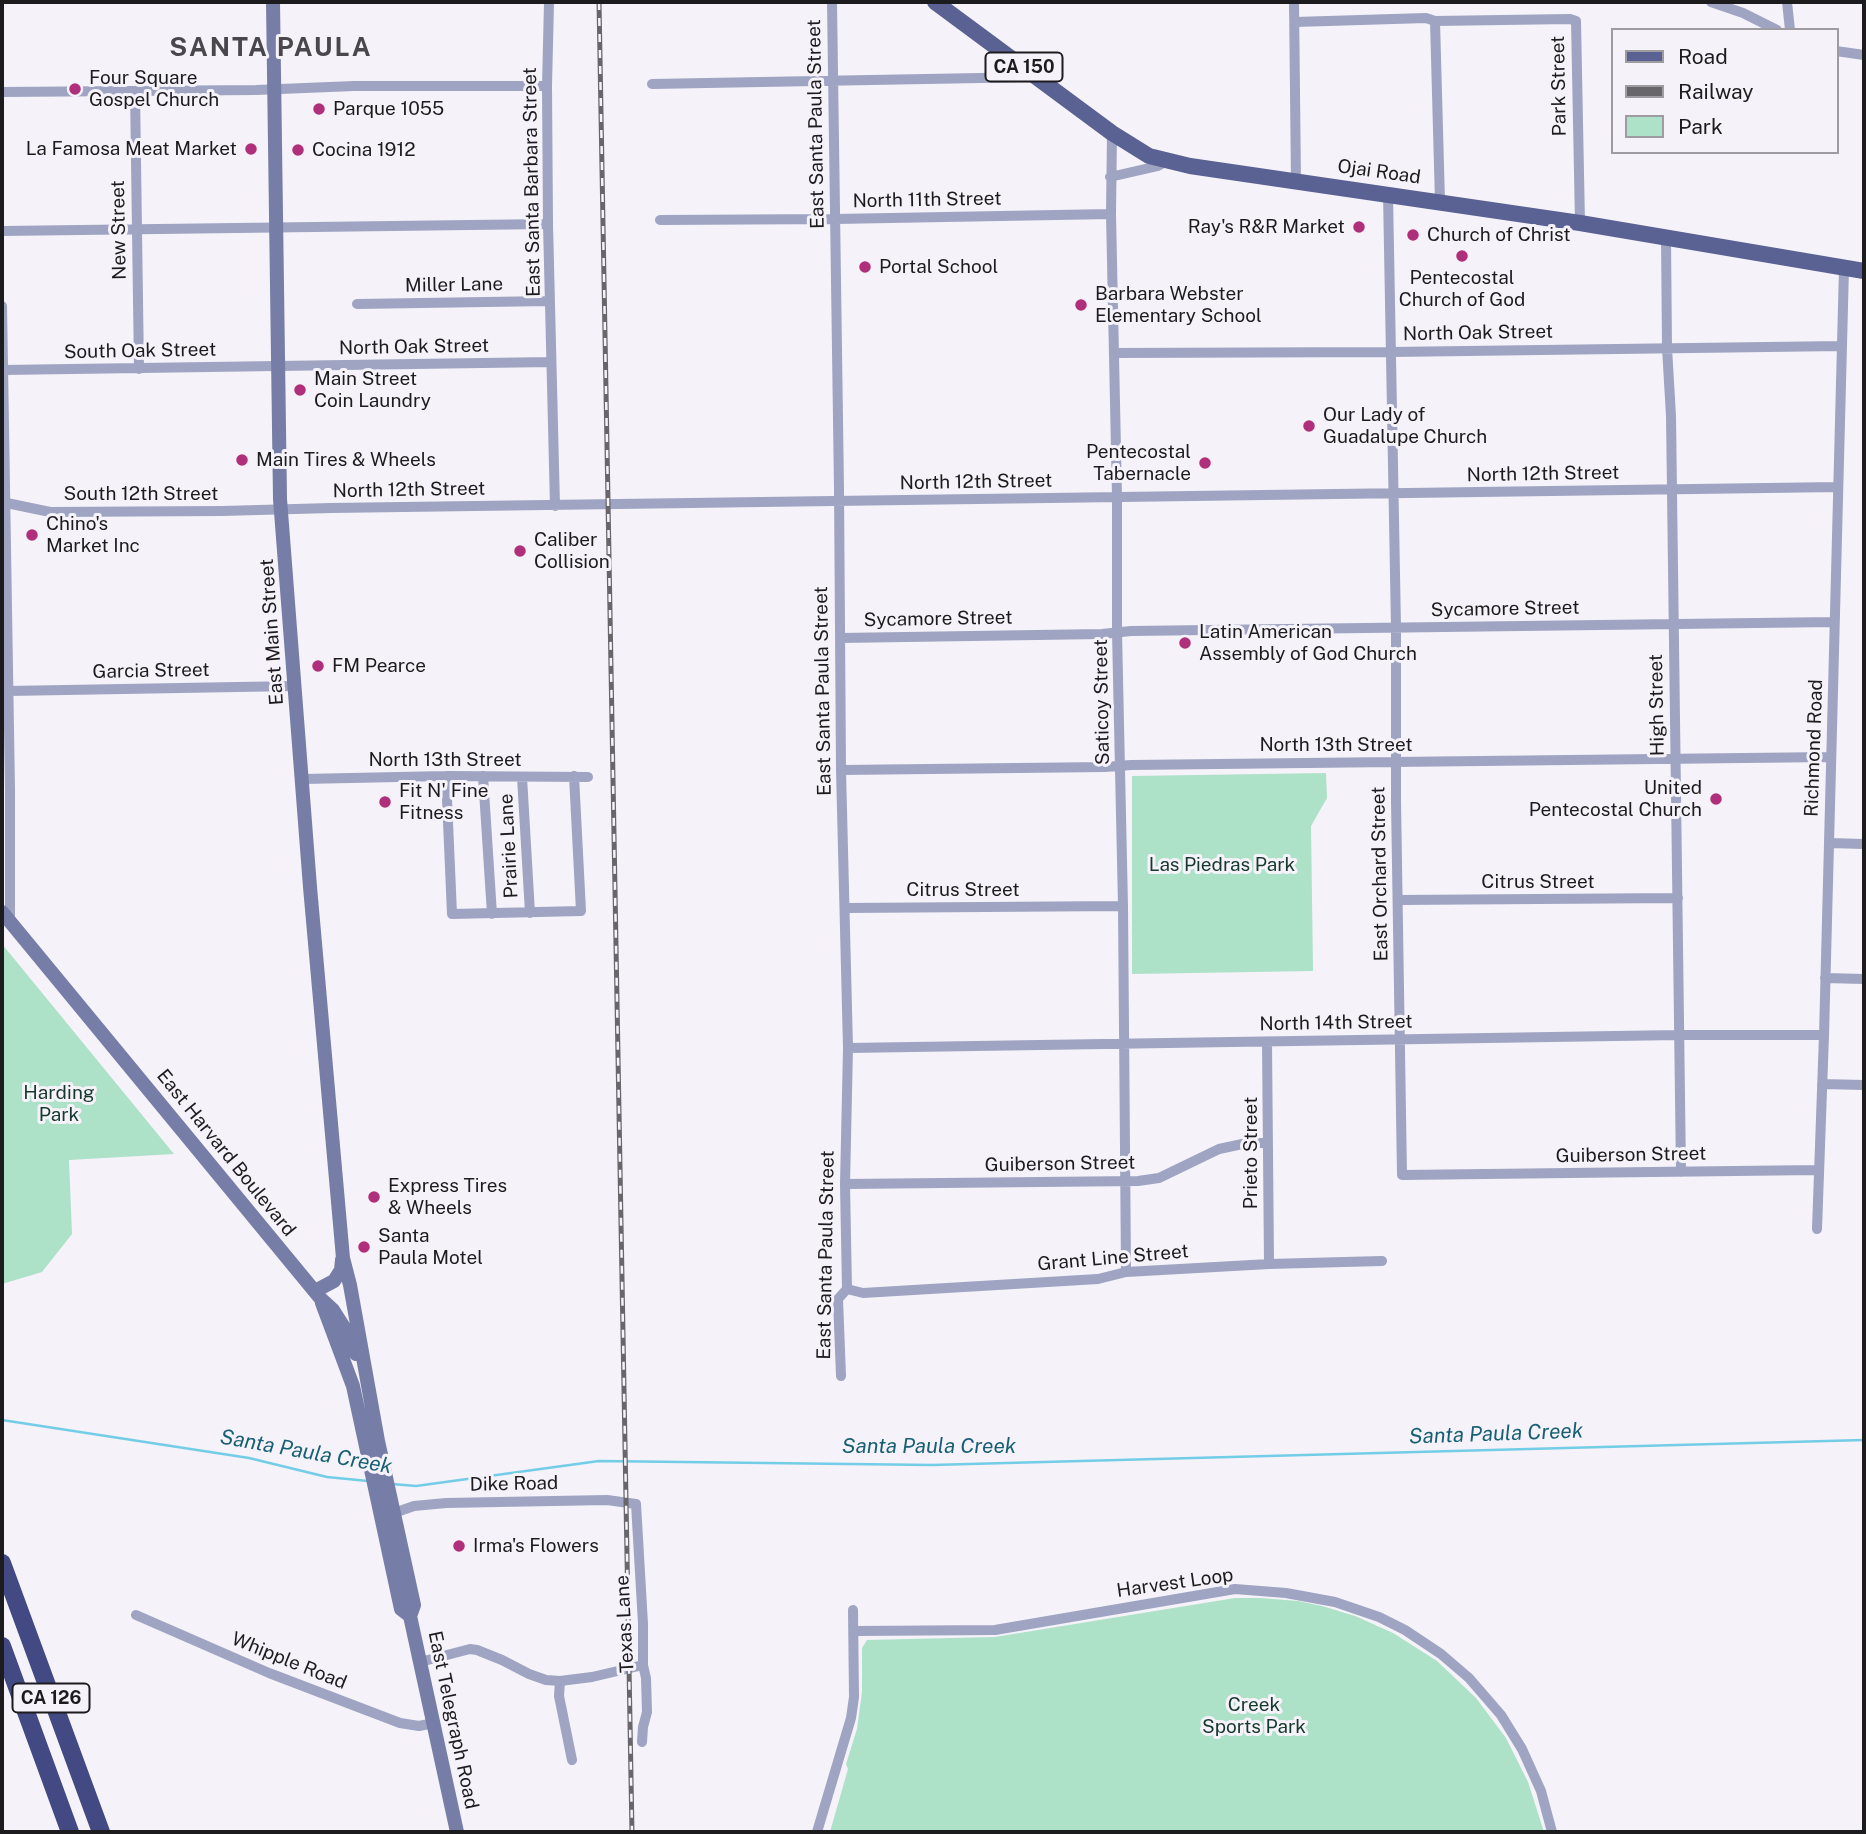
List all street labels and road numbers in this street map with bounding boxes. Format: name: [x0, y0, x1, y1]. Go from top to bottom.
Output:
street label: East Santa Paula Street: [803, 19, 829, 229]
street label: Park Street: [1547, 35, 1571, 137]
road number: CA 150: [986, 52, 1062, 82]
street label: East Santa Barbara Street: [519, 67, 545, 297]
street label: Ojai Road: [1336, 155, 1422, 189]
street label: New Street: [107, 180, 131, 280]
street label: North 11th Street: [852, 187, 1002, 213]
street label: Miller Lane: [405, 273, 503, 297]
street label: North Oak Street: [1403, 320, 1553, 346]
street label: North Oak Street: [339, 334, 489, 360]
street label: South Oak Street: [64, 338, 216, 364]
street label: North 12th Street: [1467, 461, 1619, 487]
street label: North 12th Street: [900, 469, 1052, 495]
street label: North 12th Street: [333, 477, 485, 503]
street label: South 12th Street: [64, 483, 218, 505]
street label: East Main Street: [256, 558, 288, 706]
street label: East Santa Paula Street: [810, 586, 836, 796]
street label: Sycamore Street: [1430, 596, 1580, 622]
street label: Sycamore Street: [863, 606, 1013, 632]
street label: Saticoy Street: [1090, 639, 1114, 765]
street label: High Street: [1645, 654, 1669, 756]
street label: Garcia Street: [92, 659, 210, 683]
street label: Richmond Road: [1800, 679, 1828, 817]
street label: North 13th Street: [1259, 734, 1413, 756]
street label: North 13th Street: [368, 749, 522, 771]
street label: East Orchard Street: [1367, 786, 1393, 962]
street label: Prairie Lane: [495, 793, 523, 899]
street label: Citrus Street: [1481, 871, 1595, 893]
street label: Citrus Street: [906, 879, 1020, 901]
street label: North 14th Street: [1259, 1010, 1413, 1036]
street label: East Harvard Boulevard: [152, 1065, 300, 1241]
street label: Prieto Street: [1240, 1097, 1262, 1209]
street label: Guiberson Street: [1555, 1142, 1707, 1168]
street label: East Santa Paula Street: [813, 1150, 839, 1360]
street label: Guiberson Street: [984, 1151, 1136, 1177]
street label: Grant Line Street: [1036, 1240, 1190, 1276]
street label: Dike Road: [470, 1472, 558, 1496]
street label: Harvest Loop: [1115, 1564, 1235, 1602]
street label: Texas Lane: [611, 1575, 639, 1673]
street label: Whipple Road: [228, 1628, 350, 1694]
street label: East Telegraph Road: [423, 1629, 483, 1811]
road number: CA 126: [12, 1684, 90, 1713]

